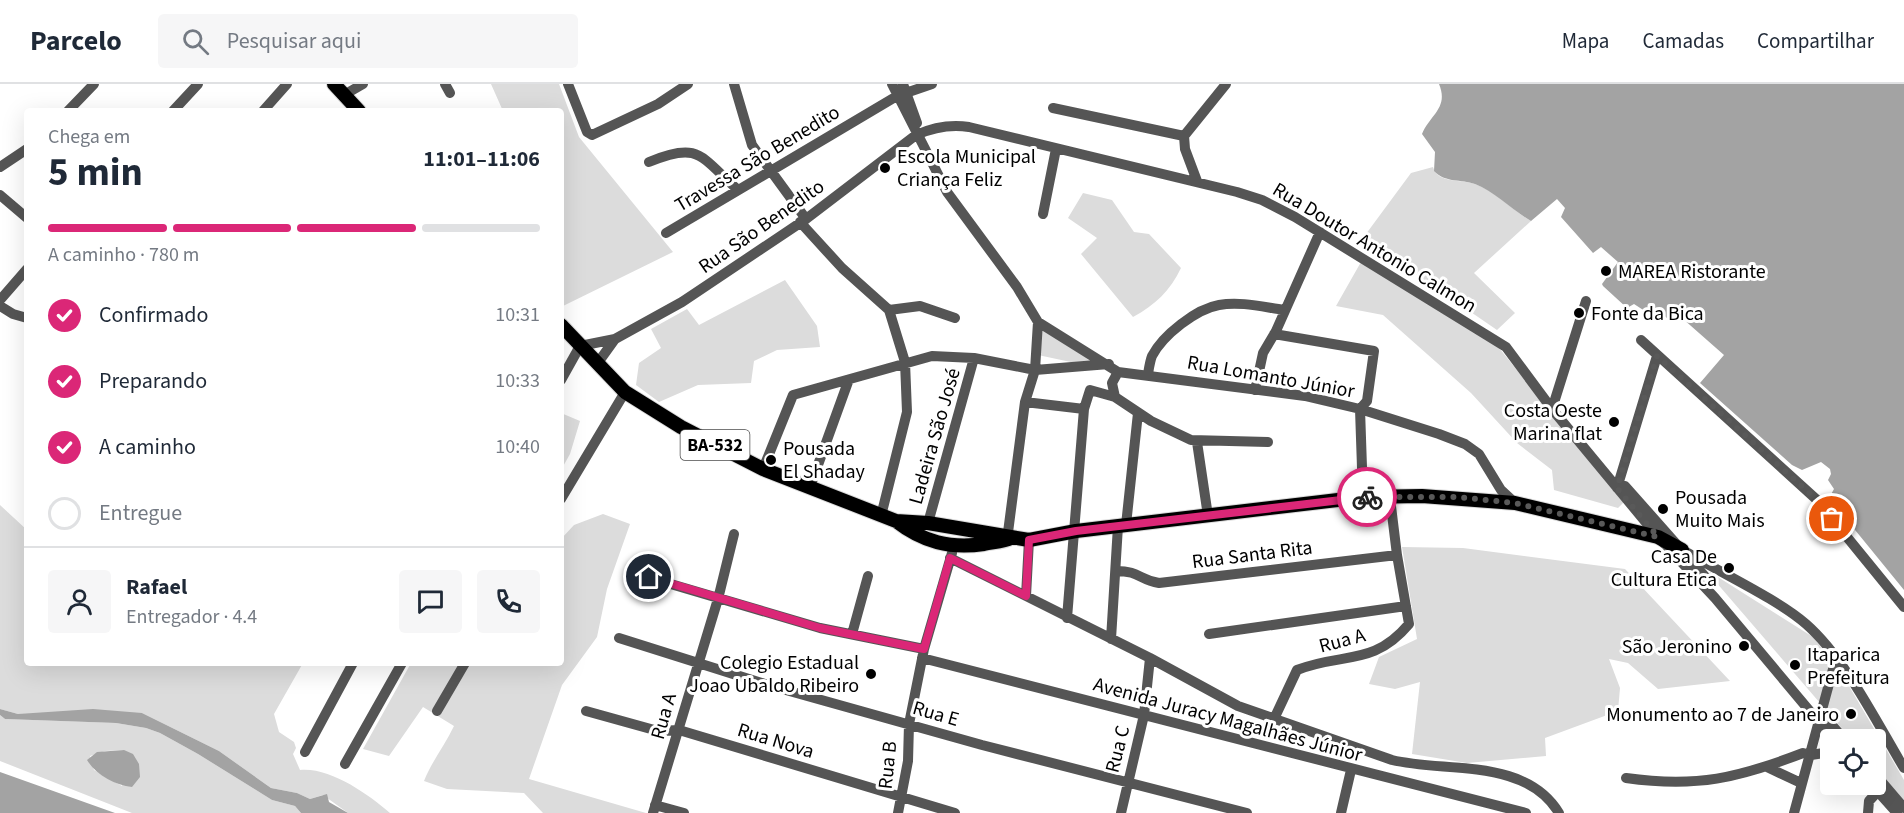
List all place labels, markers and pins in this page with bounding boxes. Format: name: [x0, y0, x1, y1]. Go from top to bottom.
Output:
place label: Escola Municipal Criança Feliz: [897, 143, 1036, 194]
marker: Escola Municipal Criança Feliz: [878, 161, 892, 175]
place label: MAREA Ristorante: [1618, 258, 1766, 286]
marker: MAREA Ristorante: [1599, 264, 1613, 278]
place label: Fonte da Bica: [1591, 300, 1704, 328]
marker: Fonte da Bica: [1572, 306, 1586, 320]
place label: Costa Oeste Marina flat: [1504, 397, 1602, 448]
marker: Costa Oeste Marina flat: [1607, 415, 1621, 429]
place label: Pousada El Shaday: [783, 435, 865, 486]
marker: Pousada El Shaday: [764, 453, 778, 467]
place label: Pousada Muito Mais: [1675, 484, 1765, 535]
pin: [1806, 493, 1857, 544]
marker: Pousada Muito Mais: [1656, 502, 1670, 516]
place label: Casa De Cultura Etica: [1611, 543, 1717, 594]
pin: [623, 551, 674, 602]
marker: Casa De Cultura Etica: [1722, 561, 1736, 575]
place label: São Jeronino: [1622, 633, 1732, 661]
marker: São Jeronino: [1737, 639, 1751, 653]
place label: Itaparica Prefeitura: [1807, 641, 1890, 692]
place label: Colegio Estadual Joao Ubaldo Ribeiro: [689, 649, 859, 700]
marker: Itaparica Prefeitura: [1788, 658, 1802, 672]
marker: Colegio Estadual Joao Ubaldo Ribeiro: [864, 667, 878, 681]
place label: Monumento ao 7 de Janeiro: [1606, 701, 1839, 729]
marker: Monumento ao 7 de Janeiro: [1844, 707, 1858, 721]

